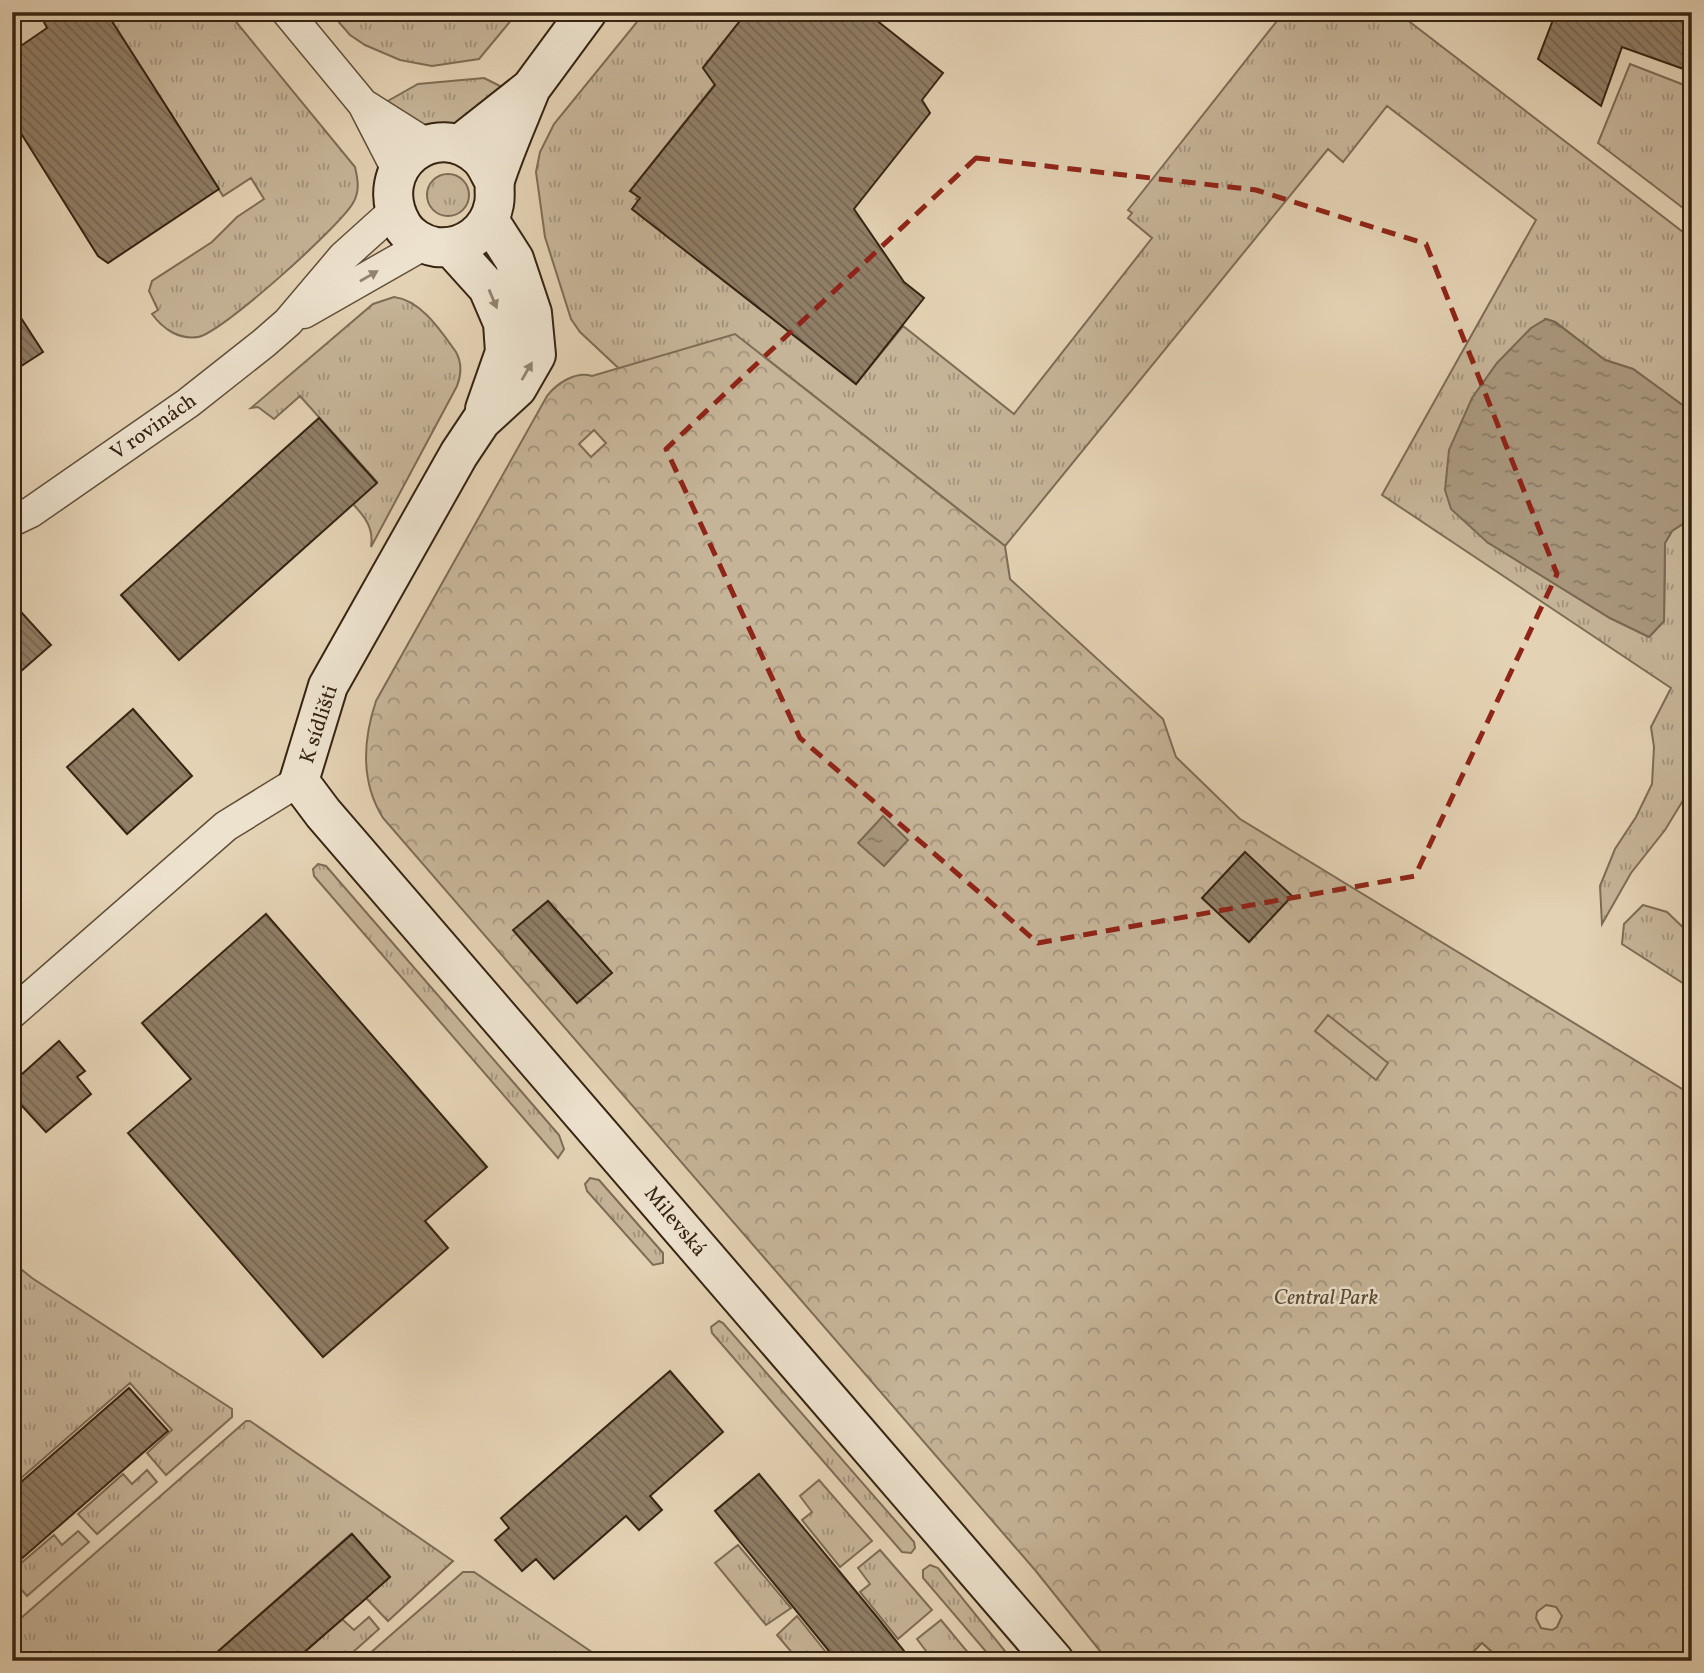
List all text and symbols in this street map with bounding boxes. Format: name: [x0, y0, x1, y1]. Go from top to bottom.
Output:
one-way arrow: [359, 270, 378, 283]
one-way arrow: [488, 289, 499, 310]
one-way arrow: [521, 361, 533, 381]
street label: V rovinách: [105, 387, 203, 468]
street label: K sídlišti: [293, 682, 346, 767]
street label: Milevská: [637, 1181, 713, 1263]
park label: Central Park: [1274, 1284, 1378, 1313]

